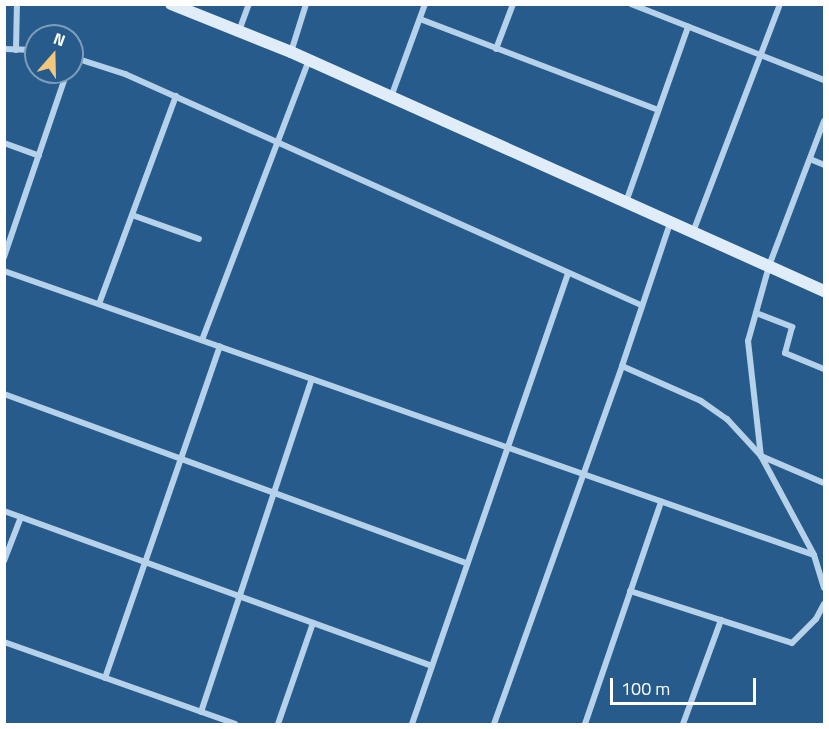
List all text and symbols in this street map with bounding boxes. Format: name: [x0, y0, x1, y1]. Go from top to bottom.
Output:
north arrow: [24, 24, 84, 84]
text: N: [50, 26, 69, 52]
scale bar: [613, 666, 758, 704]
text: 100 m: [621, 675, 670, 702]

